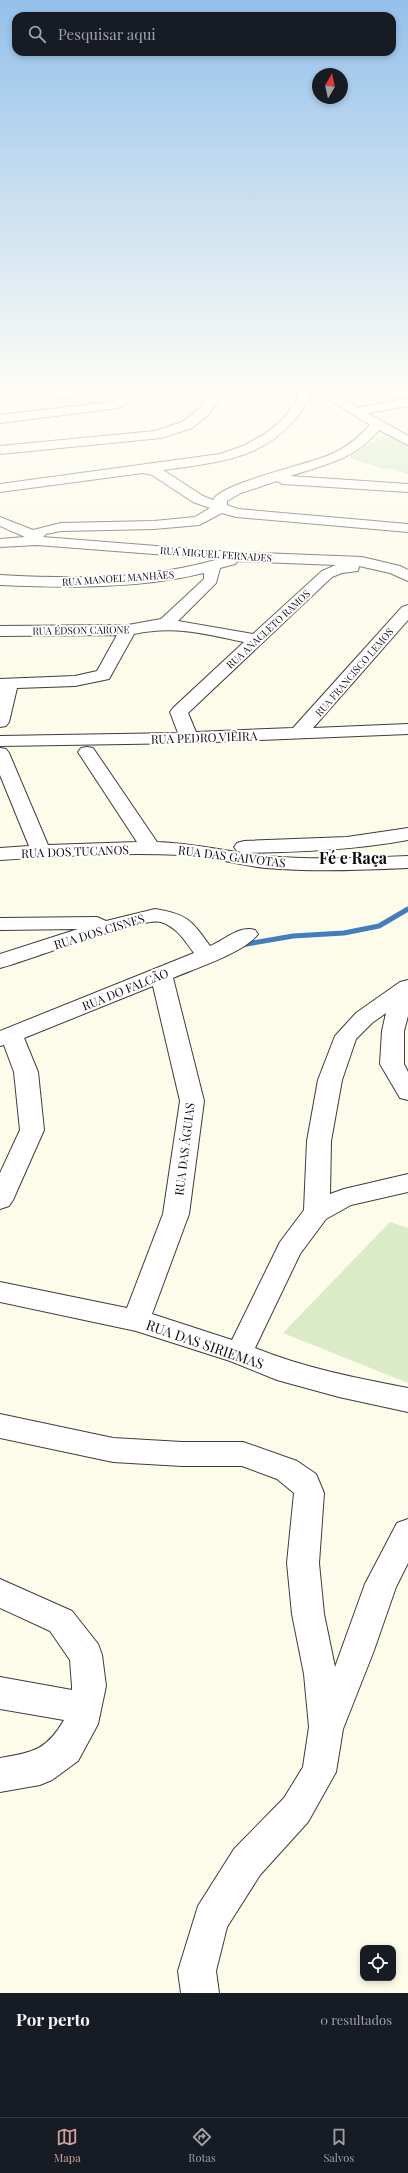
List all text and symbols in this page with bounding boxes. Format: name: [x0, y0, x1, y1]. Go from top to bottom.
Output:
search box: [12, 12, 396, 56]
icon: search: [26, 23, 48, 45]
text: Pesquisar aqui: [58, 24, 156, 44]
north arrow: [312, 68, 348, 104]
street label: RUA MIGUEL FERNADES: [160, 543, 272, 565]
street label: RUA MANOEL MANHÃES: [61, 567, 175, 589]
street label: RUA ANACLETO RAMOS: [223, 586, 313, 672]
street label: RUA ÉDSON CARONE: [32, 622, 130, 638]
street label: RUA FRANCISCO LEMOS: [312, 625, 396, 719]
street label: RUA PEDRO VIÊIRA: [150, 727, 258, 747]
street label: RUA DOS TUCANOS: [21, 841, 129, 861]
street label: RUA DAS GAIVOTAS: [177, 841, 287, 871]
district label: Fé e Raça: [319, 847, 388, 868]
street label: RUA DOS CISNES: [52, 910, 146, 952]
street label: RUA DO FALCÃO: [79, 964, 171, 1014]
street label: RUA DAS ÁGUIAS: [170, 1102, 198, 1196]
street label: RUA DAS SIRIEMAS: [144, 1315, 266, 1373]
map controls: [360, 1945, 396, 1981]
button: locate: [360, 1945, 396, 1981]
text: Por perto: [16, 2008, 90, 2030]
text: 0 resultados: [320, 2011, 392, 2028]
tab: Mapa: [54, 2126, 81, 2165]
tab: Rotas: [188, 2126, 216, 2165]
tab: Salvos: [323, 2126, 354, 2165]

